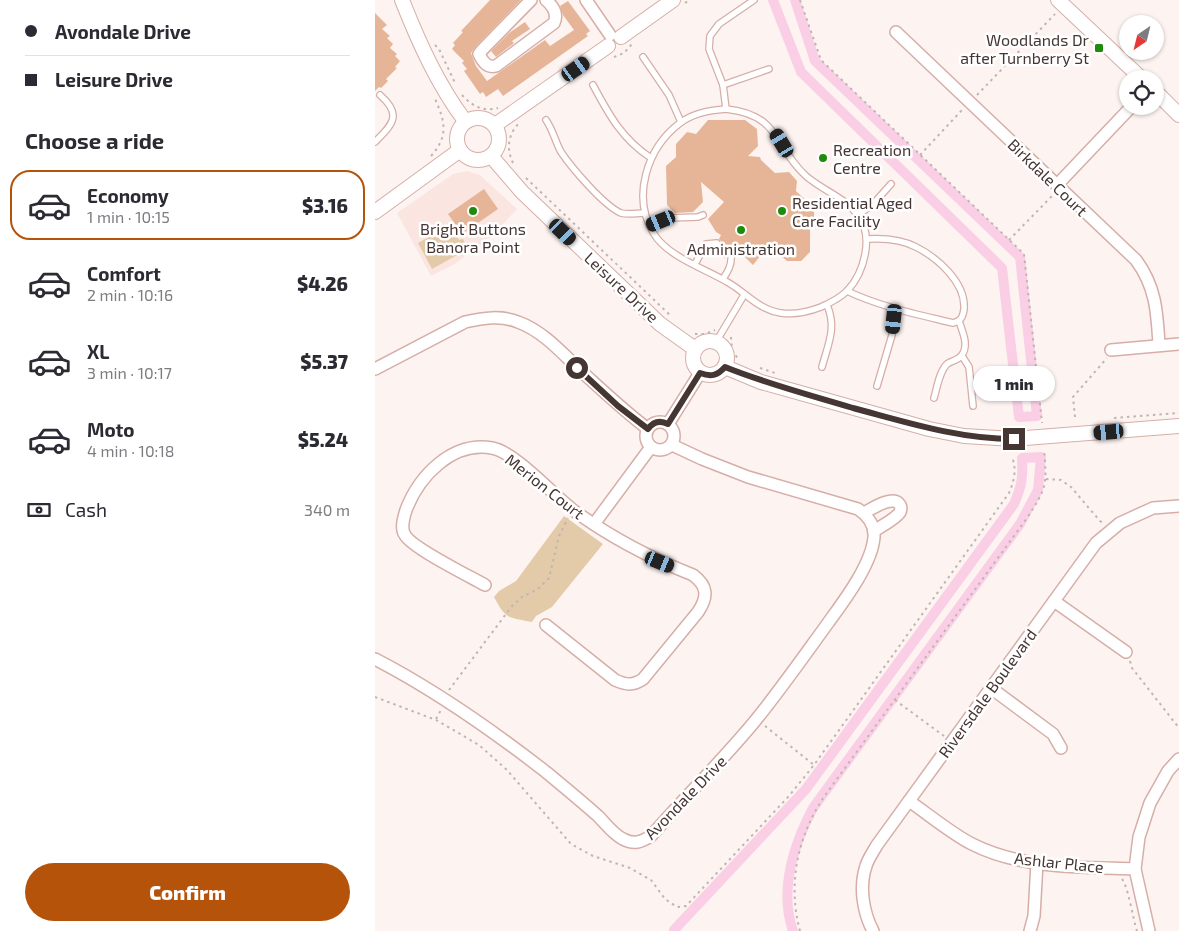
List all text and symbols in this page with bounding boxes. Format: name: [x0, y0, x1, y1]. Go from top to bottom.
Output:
north arrow: [1119, 15, 1164, 60]
map controls: [1119, 15, 1164, 115]
text: Avondale Drive: [55, 20, 191, 43]
place label: Woodlands Dr after Turnberry St: [960, 30, 1090, 67]
marker: Woodlands Dr after Turnberry St: [1093, 42, 1105, 54]
car: [559, 54, 592, 84]
text: Leisure Drive: [55, 68, 173, 91]
button: locate: [1119, 70, 1164, 115]
car: [767, 126, 796, 160]
text: Choose a ride: [25, 127, 164, 153]
street label: Birkdale Court: [1004, 134, 1092, 220]
place label: Recreation Centre: [833, 140, 911, 177]
marker: Recreation Centre: [817, 152, 829, 164]
icon: car: [27, 183, 72, 228]
text: Economy: [87, 184, 169, 207]
place label: Residential Aged Care Facility: [792, 193, 913, 230]
text: $3.16: [302, 194, 348, 217]
marker: Bright Buttons Banora Point: [467, 205, 479, 217]
marker: Residential Aged Care Facility: [776, 205, 788, 217]
text: 1 min · 10:15: [87, 207, 170, 226]
car: [644, 208, 677, 234]
car: [547, 216, 579, 248]
place label: Bright Buttons Banora Point: [420, 219, 526, 256]
marker: Administration: [735, 224, 747, 236]
place label: Administration: [687, 239, 795, 258]
street label: Leisure Drive: [581, 248, 663, 326]
icon: car: [27, 261, 72, 306]
text: Comfort: [87, 262, 161, 285]
text: $4.26: [297, 272, 348, 295]
text: 2 min · 10:16: [87, 285, 173, 304]
car: [884, 303, 903, 335]
icon: car: [27, 339, 72, 384]
text: XL: [87, 340, 109, 363]
text: $5.37: [300, 350, 348, 373]
route start: [566, 357, 588, 379]
text: 3 min · 10:17: [87, 363, 172, 382]
callout: 1 min: [973, 366, 1055, 402]
text: 1 min: [994, 374, 1034, 393]
icon: car: [27, 417, 72, 462]
text: Moto: [87, 418, 135, 441]
car: [1093, 423, 1124, 441]
text: $5.24: [298, 428, 348, 451]
route end: [1003, 428, 1025, 450]
text: 4 min · 10:18: [87, 441, 174, 460]
street label: Merion Court: [502, 449, 588, 523]
icon: cash: [25, 496, 53, 524]
text: Cash: [65, 498, 107, 521]
text: 340 m: [304, 500, 350, 519]
car: [643, 549, 676, 575]
street label: Riversdale Boulevard: [934, 625, 1040, 761]
street label: Avondale Drive: [640, 751, 730, 843]
street label: Ashlar Place: [1013, 848, 1105, 876]
button: Confirm: [25, 863, 350, 921]

